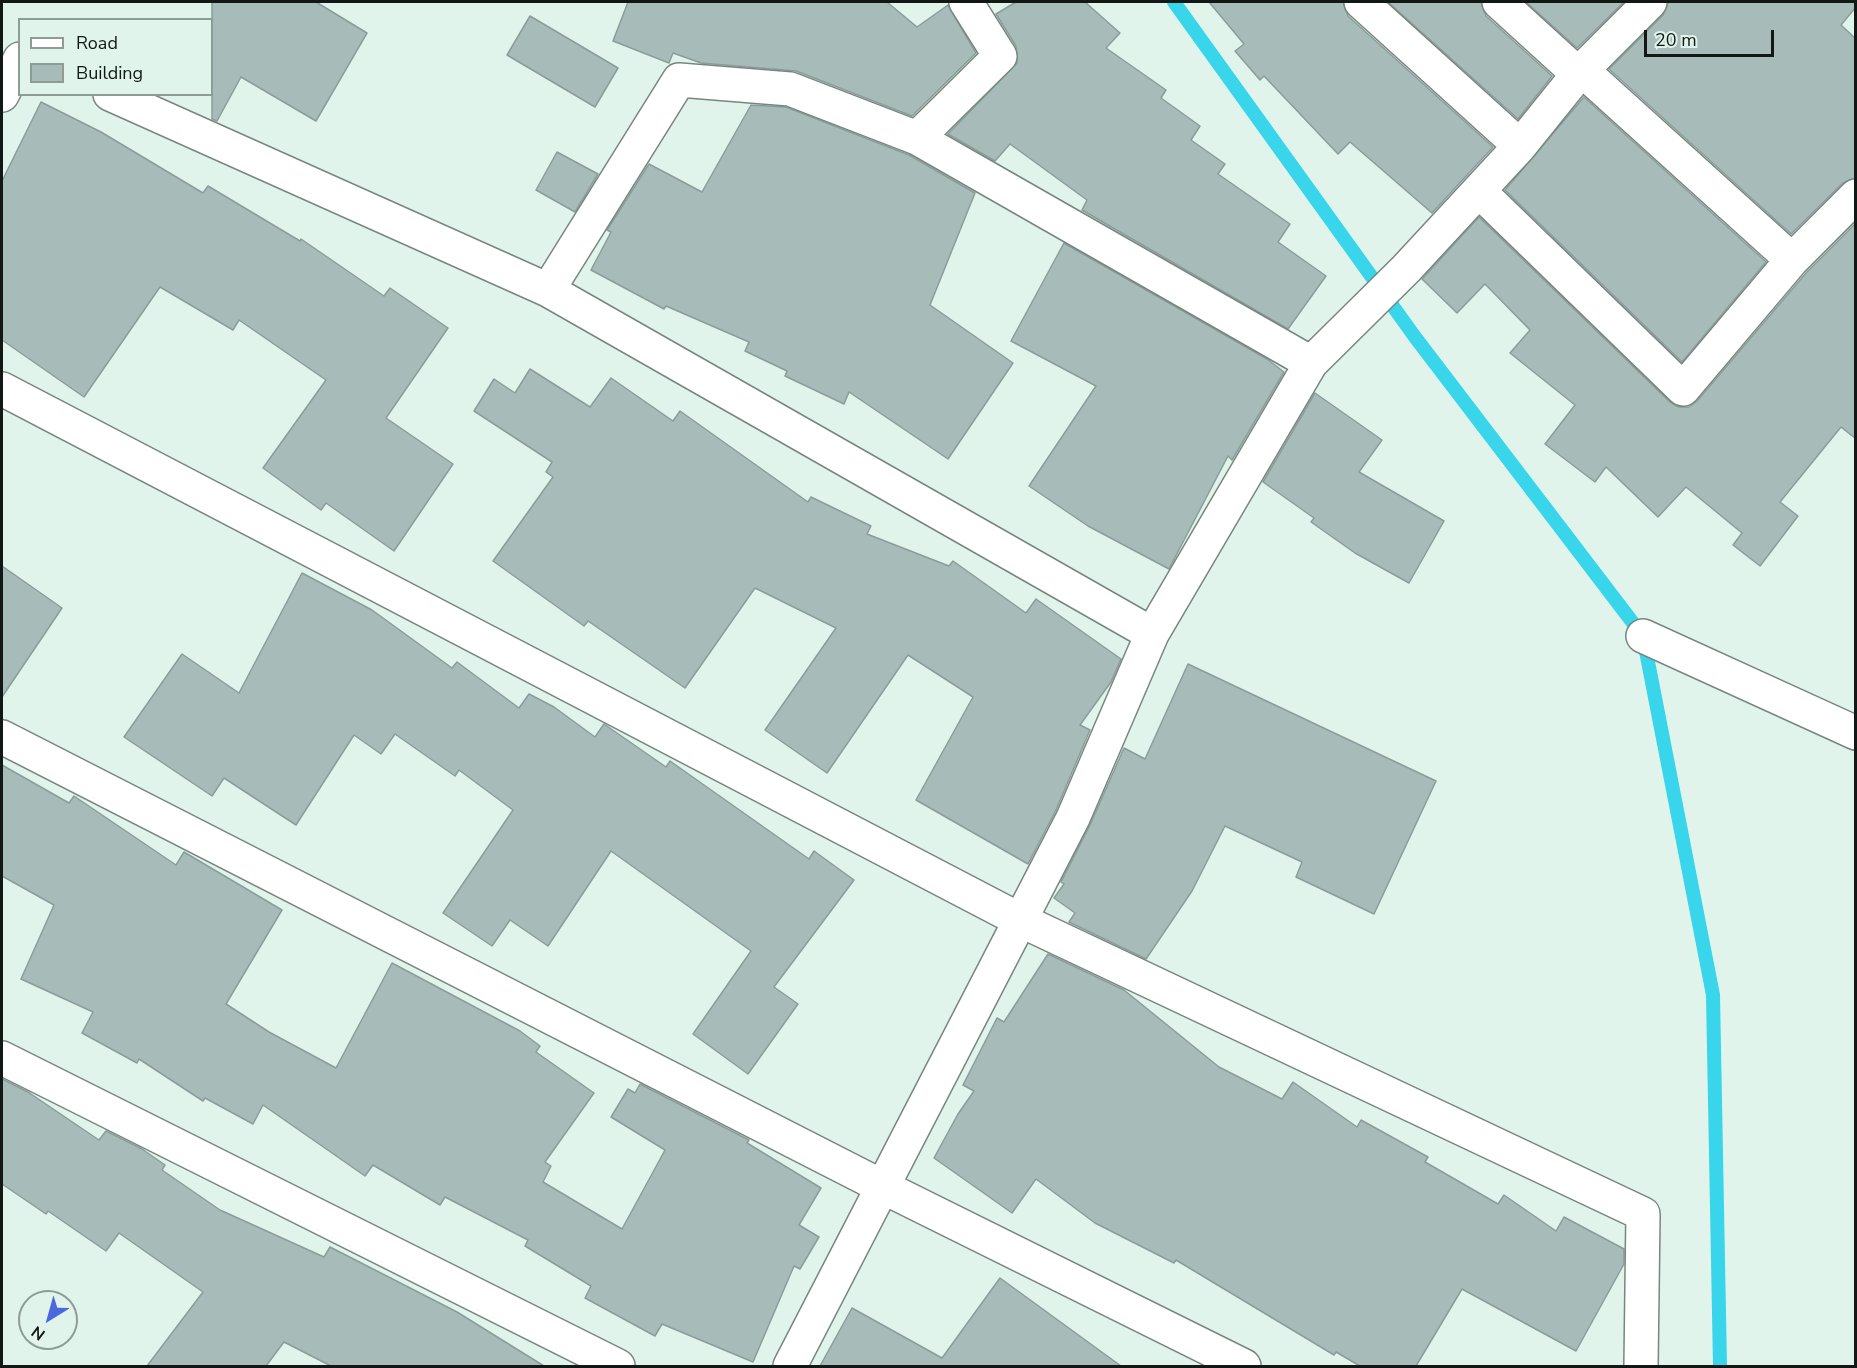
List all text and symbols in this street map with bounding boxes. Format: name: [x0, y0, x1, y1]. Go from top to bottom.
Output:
legend: [18, 18, 213, 96]
scale bar: [1647, 18, 1778, 56]
text: 20 m: [1655, 28, 1697, 52]
text: Road: [76, 31, 118, 55]
text: Building: [76, 61, 143, 85]
north arrow: [18, 1290, 78, 1350]
text: N: [27, 1320, 50, 1345]

